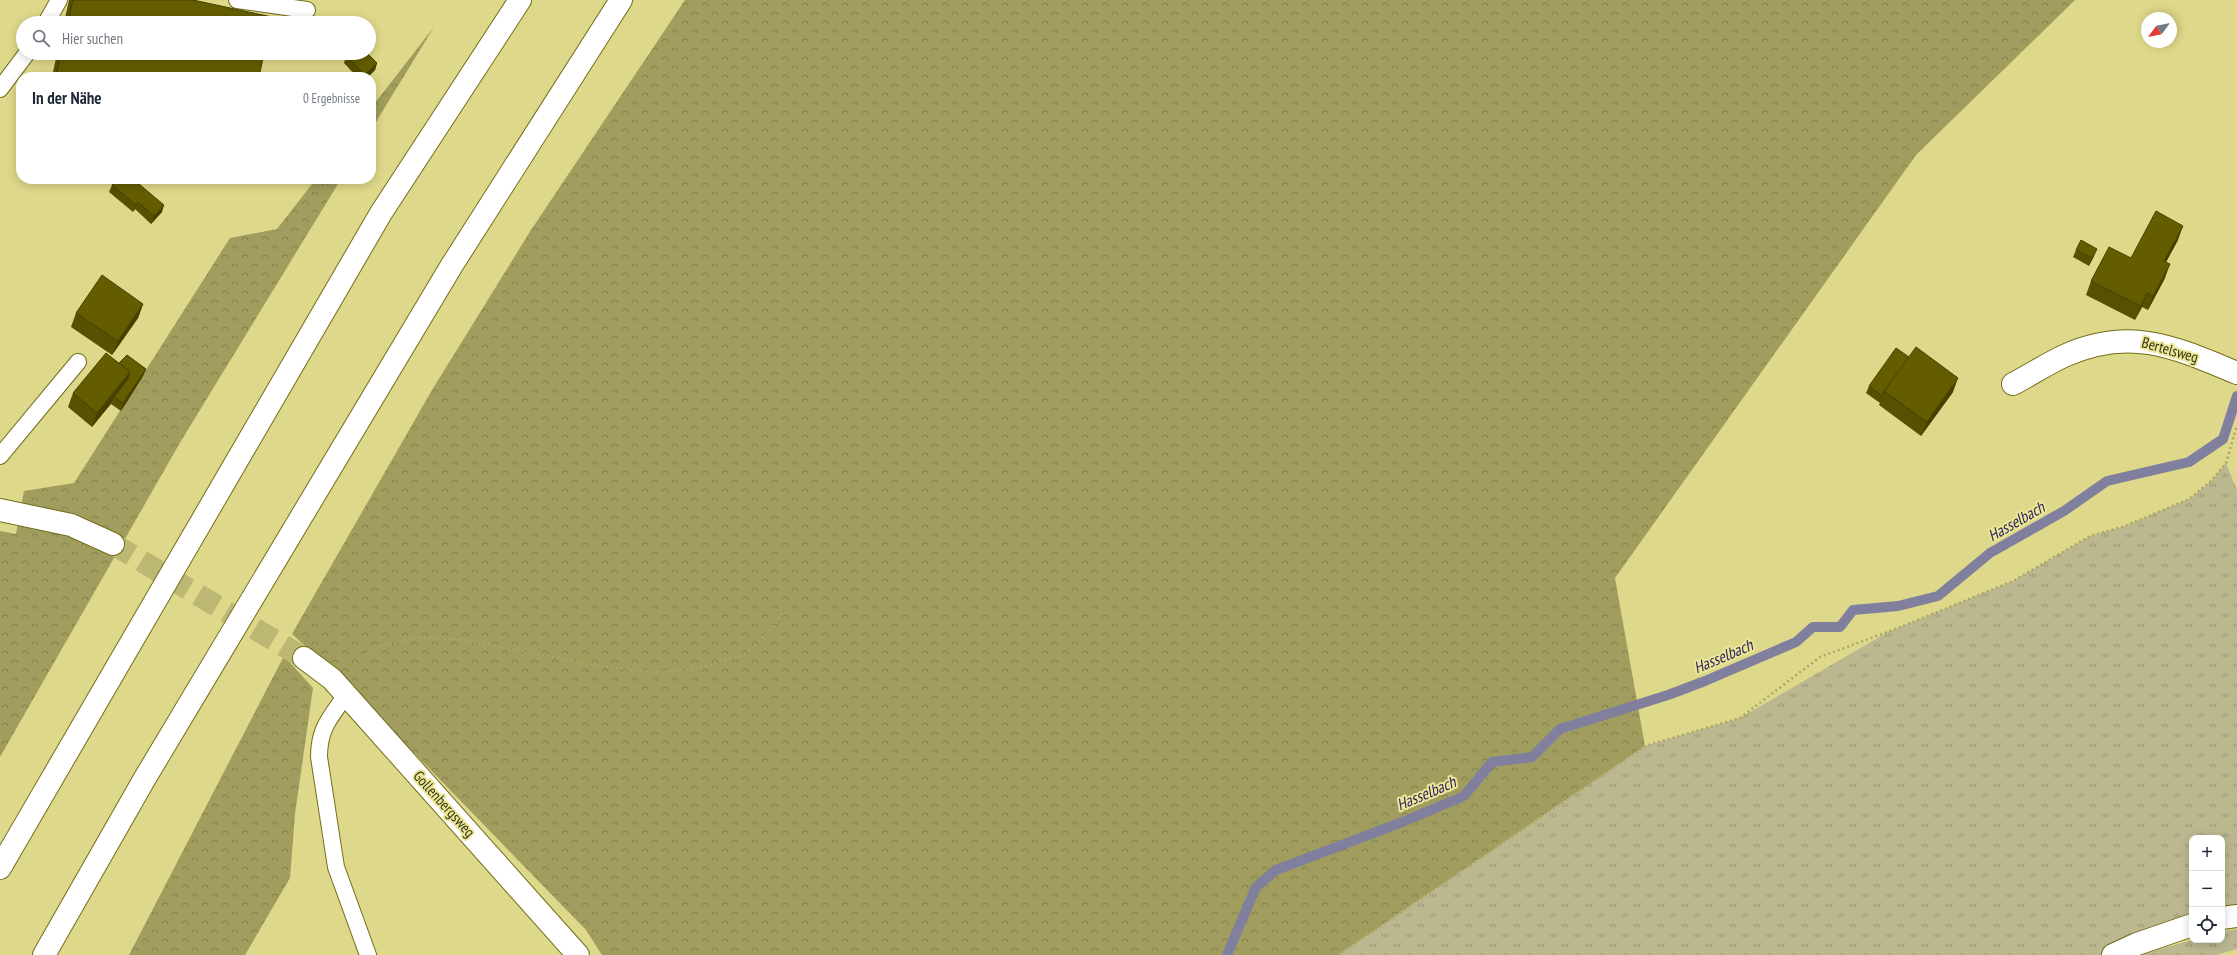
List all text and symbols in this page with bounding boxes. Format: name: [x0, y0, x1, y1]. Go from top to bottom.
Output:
north arrow: [2141, 12, 2177, 48]
search box: [16, 16, 376, 60]
icon: search: [30, 27, 52, 49]
text: Hier suchen: [62, 29, 123, 48]
text: In der Nähe: [32, 87, 102, 109]
text: 0 Ergebnisse: [303, 90, 360, 107]
street label: Bertelsweg: [2140, 332, 2201, 367]
water label: Hasselbach: [1984, 496, 2049, 545]
water label: Hasselbach: [1690, 634, 1756, 677]
street label: Gollenbergsweg: [409, 766, 479, 841]
water label: Hasselbach: [1393, 771, 1459, 814]
map controls: [2189, 835, 2225, 943]
button: +: [2189, 835, 2225, 871]
button: −: [2189, 871, 2225, 907]
button: locate: [2189, 907, 2225, 943]

